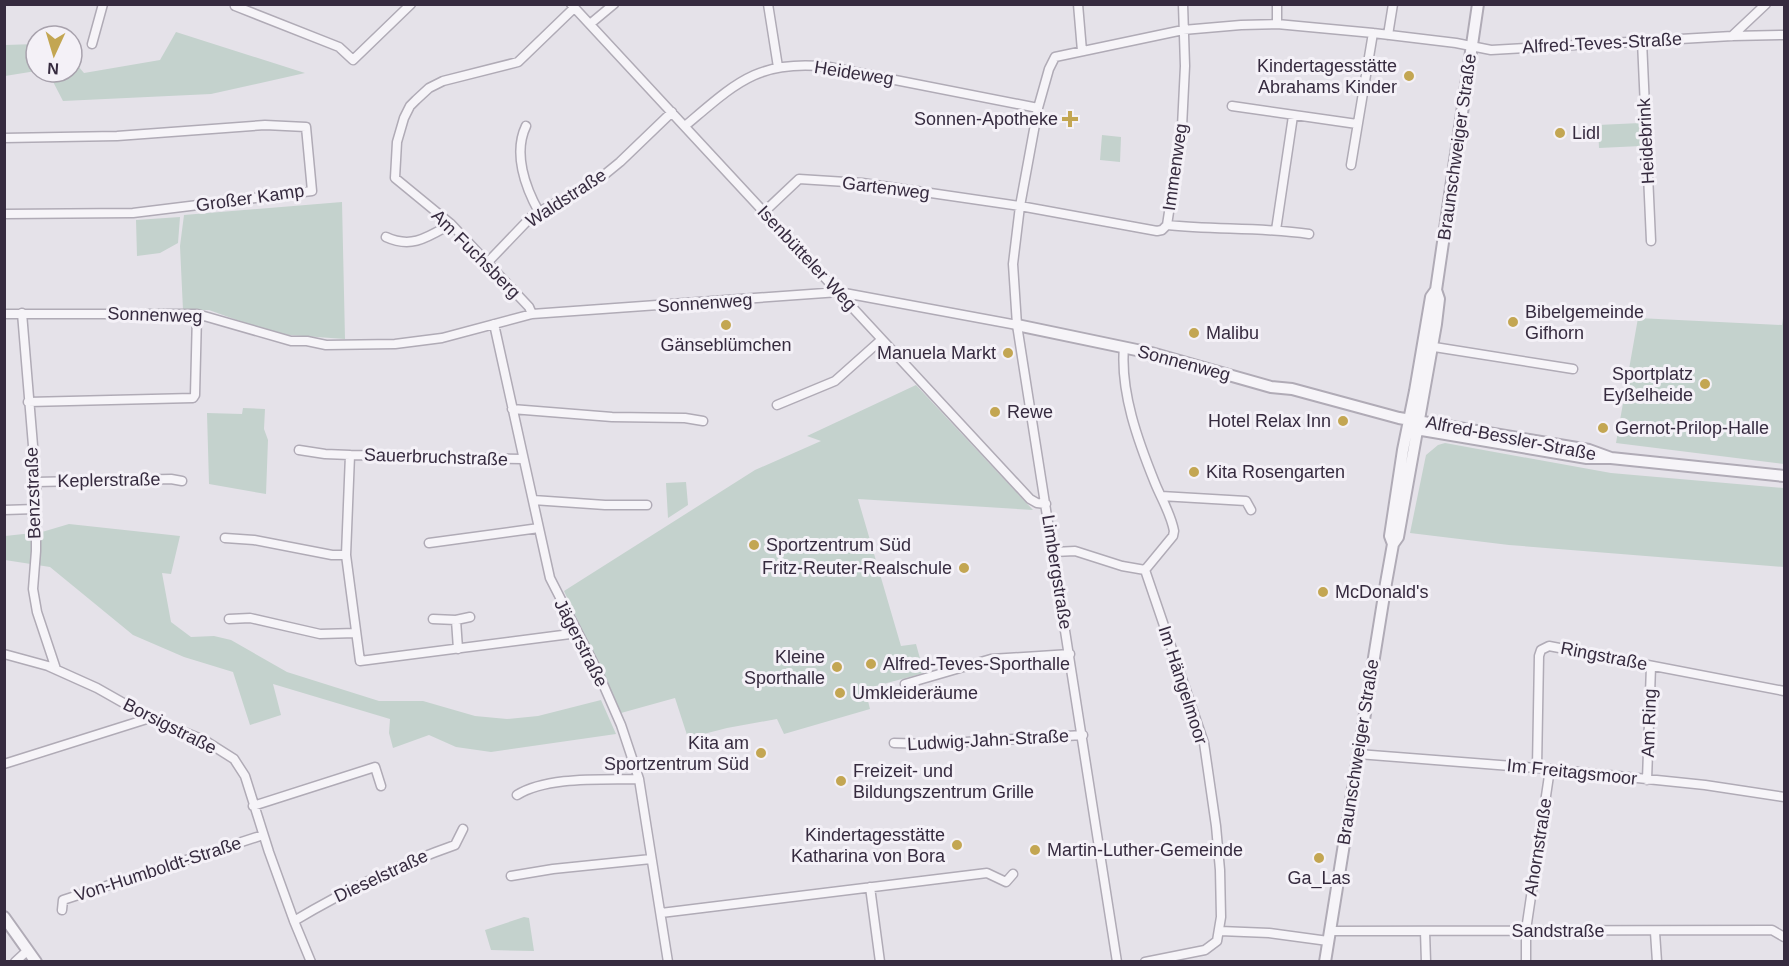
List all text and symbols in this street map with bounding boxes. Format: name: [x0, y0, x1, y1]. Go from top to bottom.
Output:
north arrow: [24, 24, 84, 84]
street label: Alfred-Teves-Straße: [1522, 29, 1682, 57]
street label: Braunschweiger Straße: [1434, 52, 1480, 242]
place label: Kindertagesstätte Abrahams Kinder: [1257, 56, 1397, 97]
street label: Heideweg: [813, 57, 895, 89]
text: N: [47, 60, 59, 77]
marker: Kindertagesstätte Abrahams Kinder: [1402, 69, 1416, 83]
street label: Heidebrink: [1634, 97, 1658, 184]
place label: Sonnen-Apotheke: [914, 109, 1058, 129]
marker: Sonnen-Apotheke: [1063, 112, 1077, 126]
street label: Immenweg: [1159, 122, 1191, 212]
place label: Lidl: [1572, 123, 1600, 143]
marker: Lidl: [1553, 126, 1567, 140]
street label: Waldstraße: [522, 165, 610, 231]
street label: Gartenweg: [841, 173, 931, 203]
street label: Großer Kamp: [195, 181, 305, 215]
street label: Isenbütteler Weg: [753, 202, 861, 314]
street label: Am Fuchsberg: [428, 206, 524, 302]
street label: Sonnenweg: [657, 290, 753, 316]
place label: Bibelgemeinde Gifhorn: [1525, 302, 1644, 343]
street label: Sonnenweg: [107, 303, 203, 327]
marker: Bibelgemeinde Gifhorn: [1506, 315, 1520, 329]
marker: Gänseblümchen: [719, 318, 733, 332]
place label: Malibu: [1206, 323, 1259, 343]
marker: Malibu: [1187, 326, 1201, 340]
place label: Gänseblümchen: [660, 335, 792, 355]
street label: Sonnenweg: [1135, 341, 1233, 385]
place label: Manuela Markt: [877, 343, 996, 363]
marker: Manuela Markt: [1001, 346, 1015, 360]
place label: Sportplatz Eyßelheide: [1603, 364, 1693, 405]
marker: Sportplatz Eyßelheide: [1698, 377, 1712, 391]
place label: Rewe: [1007, 402, 1053, 422]
marker: Rewe: [988, 405, 1002, 419]
place label: Hotel Relax Inn: [1208, 411, 1331, 431]
street label: Alfred-Bessler-Straße: [1424, 412, 1598, 464]
marker: Hotel Relax Inn: [1336, 414, 1350, 428]
place label: Gernot-Prilop-Halle: [1615, 418, 1769, 438]
marker: Gernot-Prilop-Halle: [1596, 421, 1610, 435]
street label: Sauerbruchstraße: [364, 444, 508, 470]
street label: Benzstraße: [21, 447, 45, 539]
place label: Kita Rosengarten: [1206, 462, 1345, 482]
marker: Kita Rosengarten: [1187, 465, 1201, 479]
street label: Keplerstraße: [57, 469, 161, 491]
street label: Limbergstraße: [1038, 513, 1076, 631]
place label: Sportzentrum Süd: [766, 535, 911, 555]
marker: Sportzentrum Süd: [747, 538, 761, 552]
place label: Fritz-Reuter-Realschule: [762, 558, 952, 578]
marker: Fritz-Reuter-Realschule: [957, 561, 971, 575]
place label: McDonald's: [1335, 582, 1428, 602]
marker: McDonald's: [1316, 585, 1330, 599]
street label: Jägerstraße: [550, 596, 612, 690]
street label: Im Hängelmoor: [1154, 623, 1212, 747]
street label: Ringstraße: [1559, 638, 1649, 674]
place label: Kleine Sporthalle: [744, 647, 825, 688]
place label: Alfred-Teves-Sporthalle: [883, 654, 1070, 674]
marker: Alfred-Teves-Sporthalle: [864, 657, 878, 671]
street label: Braunschweiger Straße: [1333, 658, 1383, 846]
marker: Kleine Sporthalle: [830, 660, 844, 674]
place label: Umkleideräume: [852, 683, 978, 703]
marker: Umkleideräume: [833, 686, 847, 700]
street label: Am Ring: [1638, 688, 1660, 758]
street label: Borsigstraße: [120, 694, 220, 758]
street label: Ludwig-Jahn-Straße: [907, 726, 1069, 754]
place label: Kita am Sportzentrum Süd: [604, 733, 749, 774]
marker: Kita am Sportzentrum Süd: [754, 746, 768, 760]
street label: Im Freitagsmoor: [1506, 755, 1638, 789]
place label: Freizeit- und Bildungszentrum Grille: [853, 761, 1034, 802]
marker: Freizeit- und Bildungszentrum Grille: [834, 774, 848, 788]
street label: Ahornstraße: [1520, 797, 1556, 897]
place label: Kindertagesstätte Katharina von Bora: [791, 825, 946, 866]
street label: Von-Humboldt-Straße: [72, 833, 244, 905]
marker: Kindertagesstätte Katharina von Bora: [950, 838, 964, 852]
place label: Martin-Luther-Gemeinde: [1047, 840, 1243, 860]
marker: Martin-Luther-Gemeinde: [1028, 843, 1042, 857]
street label: Dieselstraße: [331, 846, 431, 906]
marker: Ga_Las: [1312, 851, 1326, 865]
place label: Ga_Las: [1287, 868, 1351, 889]
street label: Sandstraße: [1511, 921, 1605, 941]

